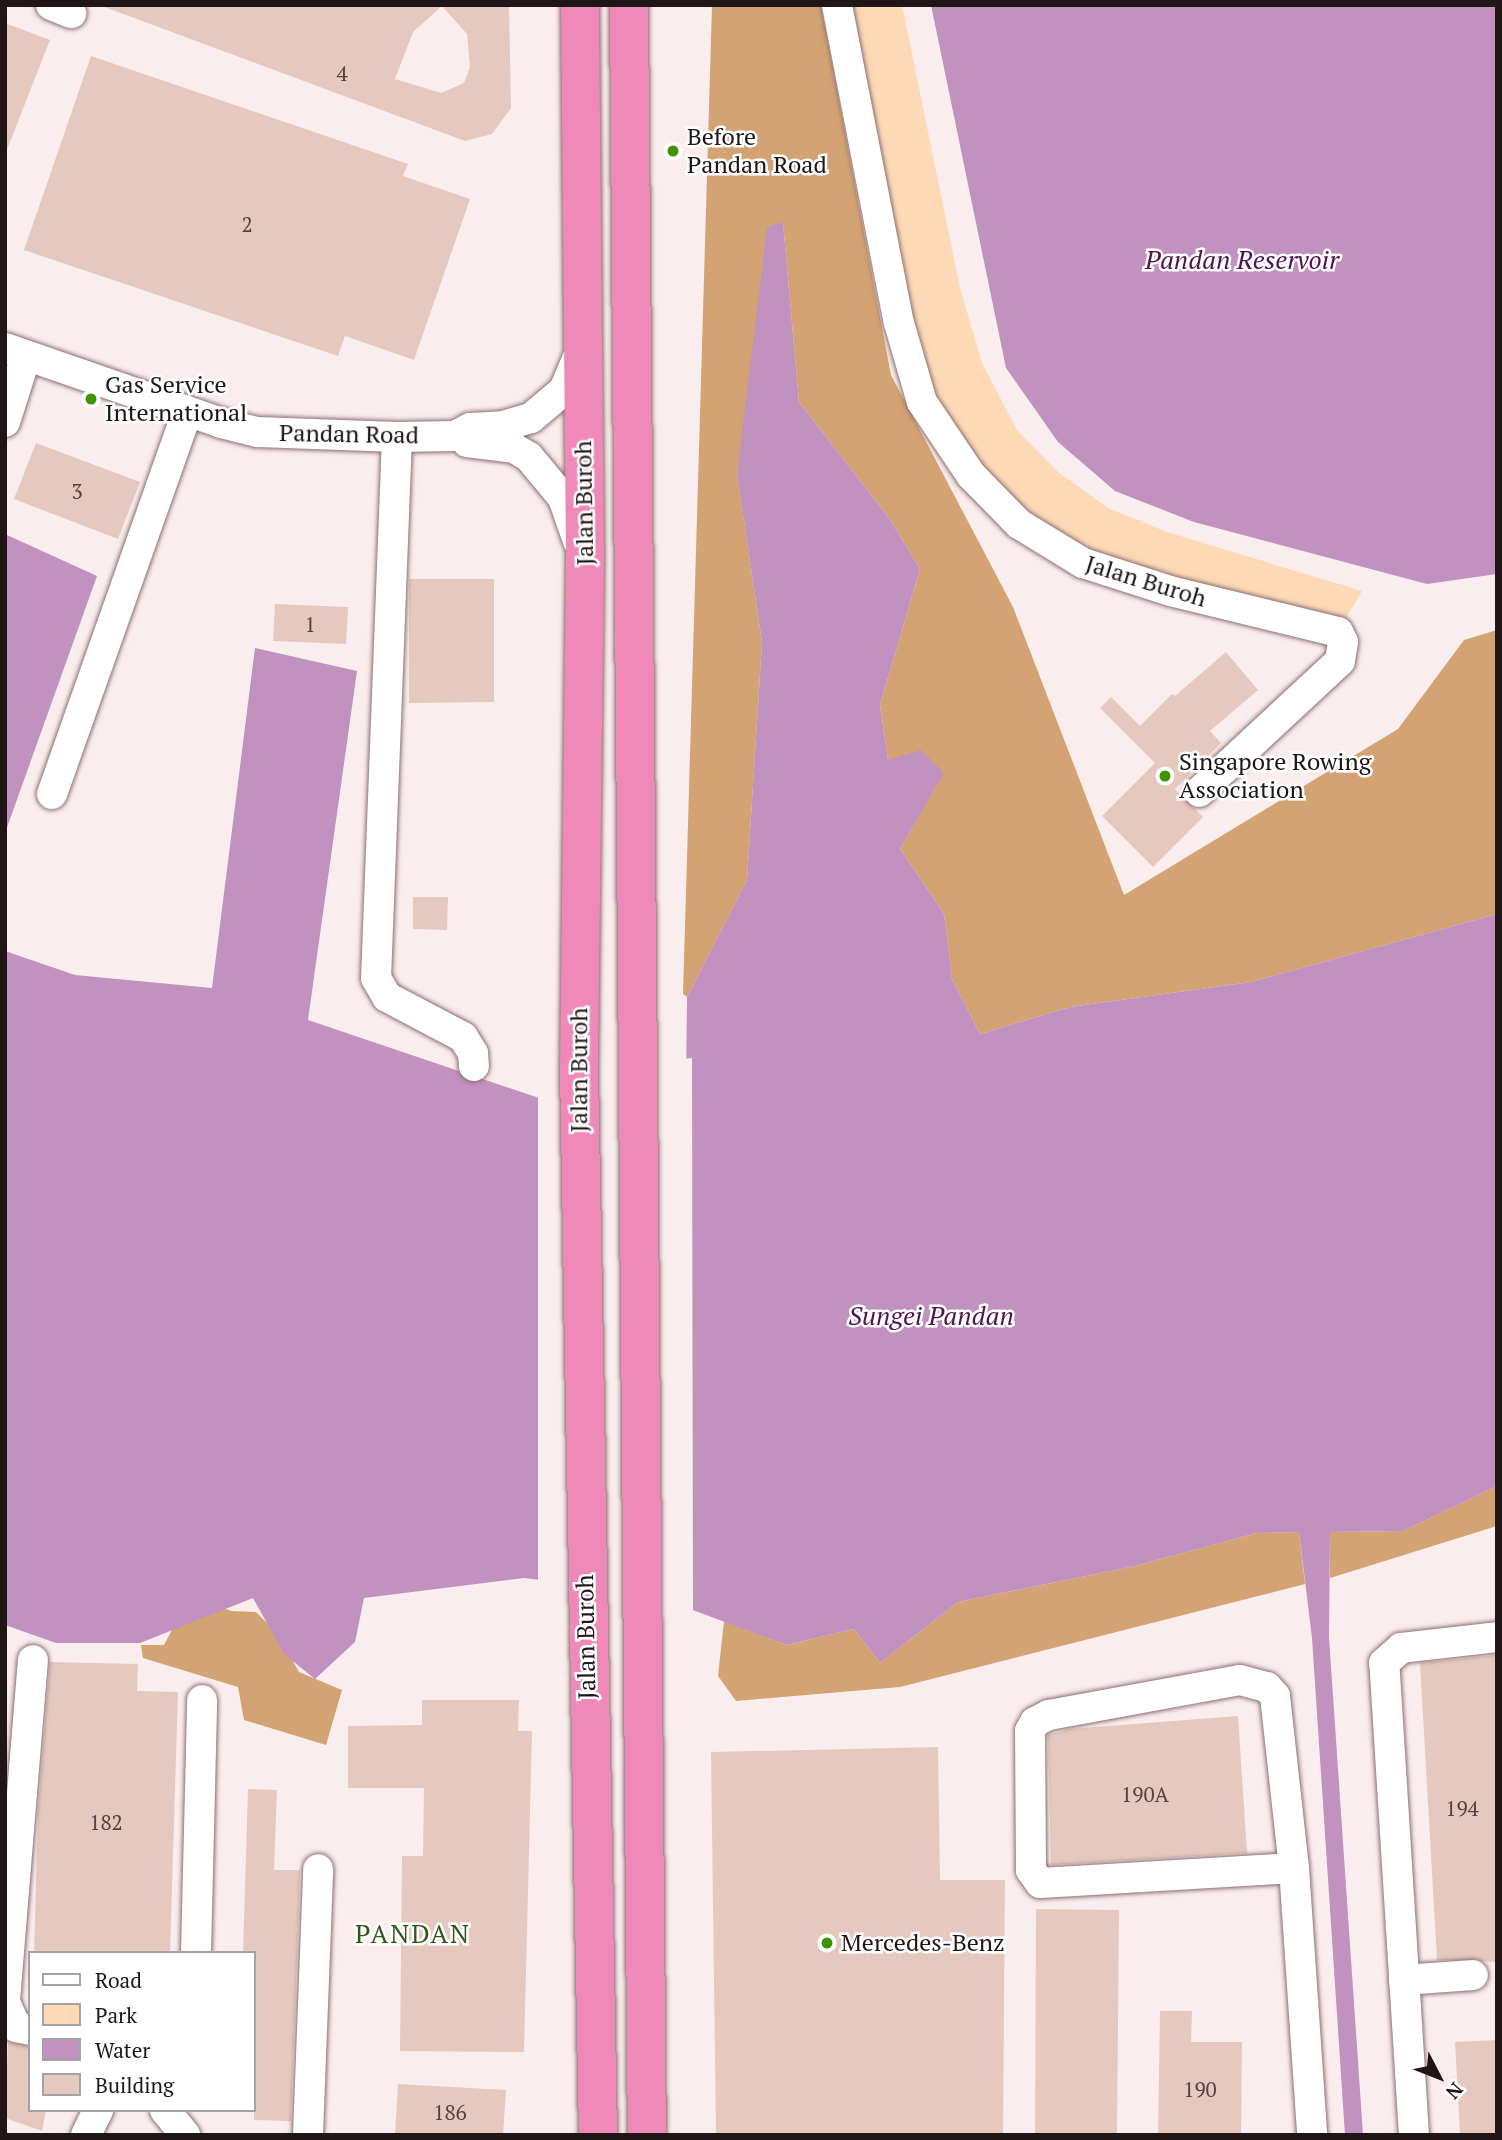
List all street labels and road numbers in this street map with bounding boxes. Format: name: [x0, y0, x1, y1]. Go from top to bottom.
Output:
street label: Pandan Road: [279, 418, 419, 450]
street label: Jalan Buroh: [569, 440, 599, 566]
street label: Jalan Buroh: [1082, 549, 1210, 613]
street label: Jalan Buroh: [565, 1008, 593, 1132]
street label: Jalan Buroh: [571, 1574, 601, 1700]

